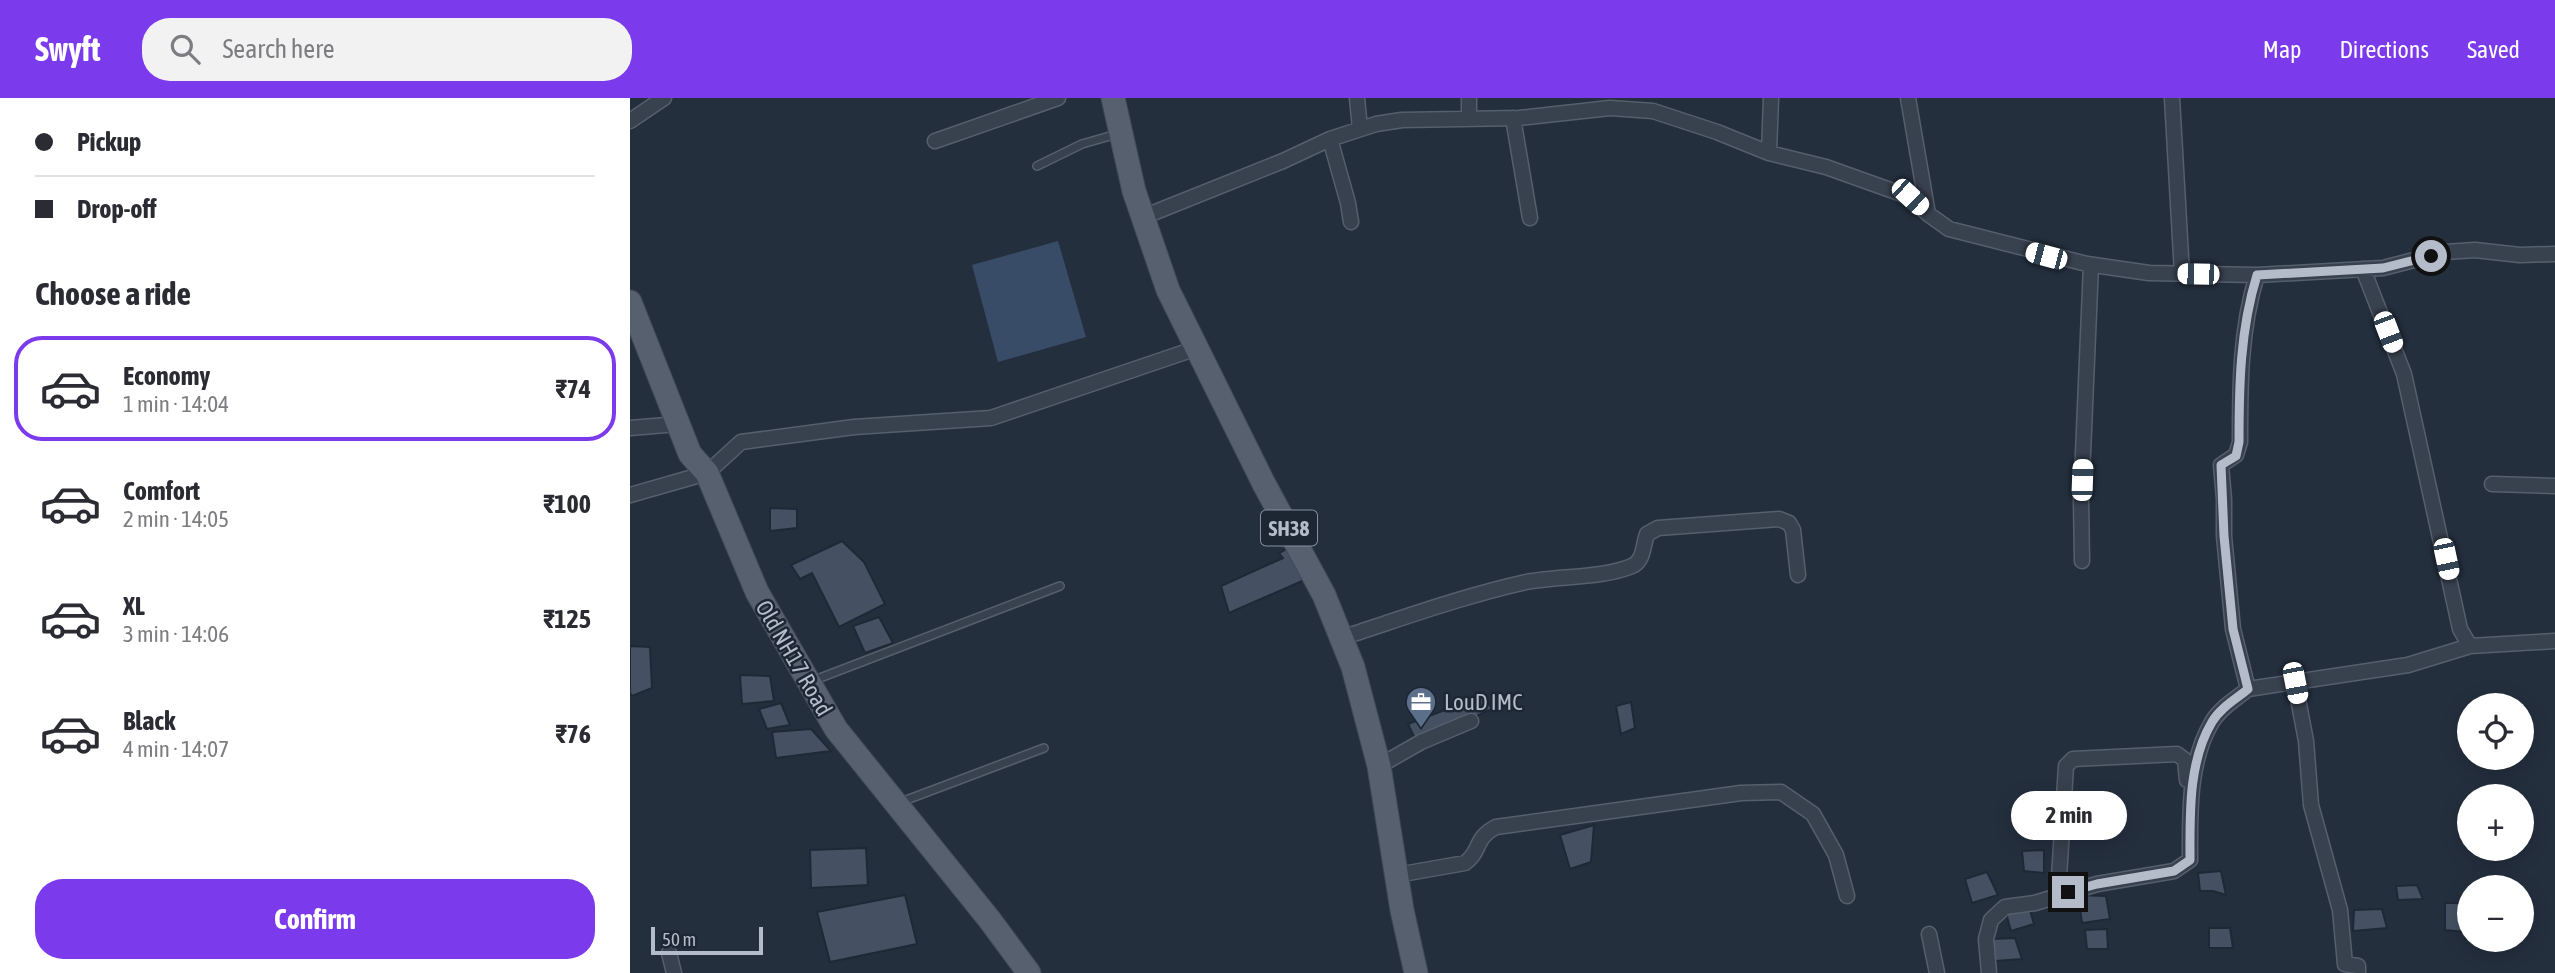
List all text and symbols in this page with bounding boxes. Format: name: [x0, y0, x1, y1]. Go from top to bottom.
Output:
search box: [142, 18, 632, 81]
text: Swyft: [35, 30, 100, 68]
icon: search: [166, 30, 204, 68]
text: Search here: [222, 34, 335, 64]
text: Map: [2263, 36, 2301, 63]
text: Directions: [2339, 36, 2429, 63]
text: Saved: [2467, 36, 2520, 63]
text: Pickup: [77, 127, 141, 157]
car: [1888, 175, 1933, 219]
text: Drop-off: [77, 194, 157, 224]
car: [2023, 240, 2070, 272]
route start: [2415, 240, 2447, 272]
car: [2177, 263, 2220, 285]
text: Choose a ride: [35, 275, 191, 312]
car: [2371, 309, 2406, 355]
icon: car: [39, 357, 102, 420]
text: Economy: [123, 361, 210, 391]
text: ₹74: [555, 374, 591, 404]
text: 1 min · 14:04: [123, 391, 229, 417]
car: [2071, 459, 2094, 501]
icon: car: [39, 472, 102, 535]
text: Comfort: [123, 476, 200, 506]
text: ₹100: [543, 489, 591, 519]
text: 2 min · 14:05: [123, 506, 229, 532]
road number: SH38: [1261, 510, 1317, 546]
car: [2432, 536, 2461, 582]
icon: car: [39, 587, 102, 650]
text: XL: [123, 591, 145, 621]
street label: Old NH17 Road: [750, 596, 838, 720]
text: ₹125: [543, 604, 591, 634]
text: 3 min · 14:06: [123, 621, 229, 647]
car: [2281, 660, 2310, 706]
office icon: LouD IMC: [1404, 685, 1438, 729]
place label: LouD IMC: [1444, 689, 1522, 715]
map controls: [2457, 693, 2534, 952]
button: locate: [2457, 693, 2534, 770]
icon: car: [39, 702, 102, 765]
text: Black: [123, 706, 175, 736]
text: ₹76: [555, 719, 591, 749]
text: 4 min · 14:07: [123, 736, 229, 762]
button: +: [2457, 784, 2534, 861]
callout: 2 min: [2010, 790, 2126, 840]
text: 2 min: [2046, 802, 2092, 828]
button: −: [2457, 875, 2534, 952]
route end: [2052, 876, 2084, 908]
button: Confirm: [35, 879, 595, 959]
scale bar: [651, 924, 763, 956]
text: 50 m: [662, 928, 696, 950]

